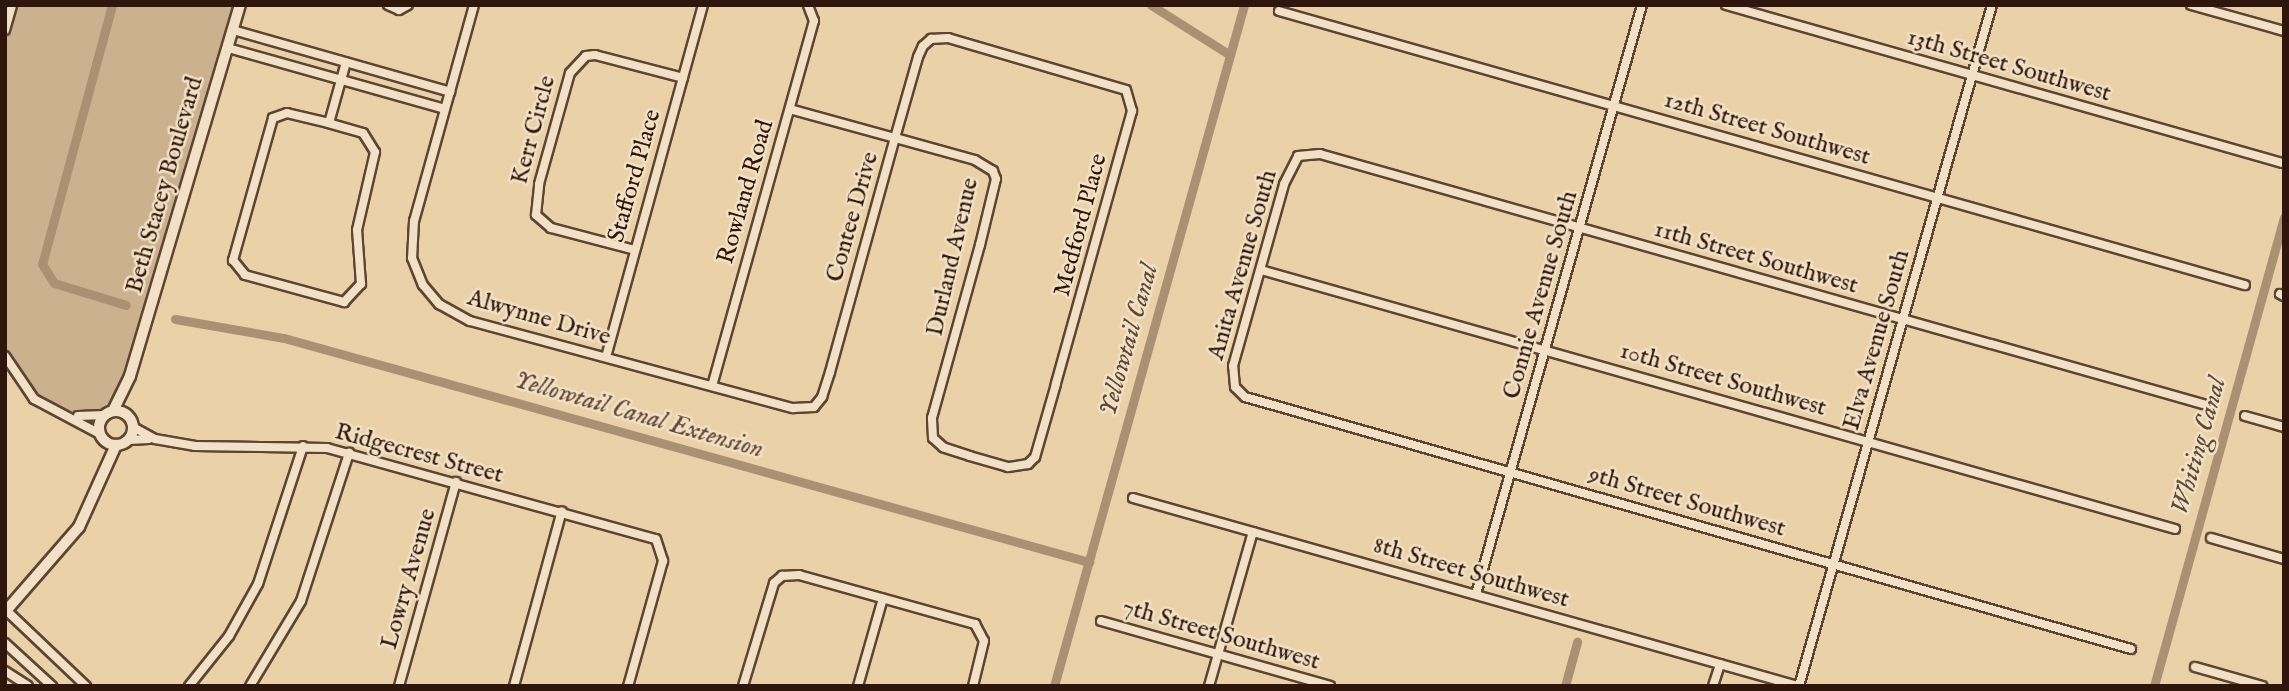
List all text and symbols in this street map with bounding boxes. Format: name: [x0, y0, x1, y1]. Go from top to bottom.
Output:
street label: 13th Street Southwest: [1904, 23, 2114, 109]
street label: Kerr Circle: [506, 73, 562, 187]
street label: Beth Stacey Boulevard: [120, 74, 210, 296]
street label: 12th Street Southwest: [1661, 86, 1873, 172]
street label: Stafford Place: [602, 106, 668, 246]
street label: Rowland Road: [712, 117, 780, 267]
street label: Contee Drive: [821, 149, 885, 285]
street label: Medford Place: [1048, 150, 1114, 300]
street label: Anita Avenue South: [1202, 167, 1284, 363]
street label: Durland Avenue: [921, 175, 985, 339]
street label: Connie Avenue South: [1497, 188, 1585, 402]
street label: 11th Street Southwest: [1651, 215, 1861, 301]
street label: Elva Avenue South: [1837, 247, 1917, 433]
water label: Yellowtail Canal: [1093, 261, 1165, 419]
street label: Alwynne Drive: [464, 284, 614, 352]
street label: 10th Street Southwest: [1617, 337, 1829, 423]
water label: Yellowtail Canal Extension: [511, 365, 767, 465]
water label: Whiting Canal: [2165, 374, 2233, 518]
street label: Ridgecrest Street: [332, 418, 506, 490]
street label: 9th Street Southwest: [1585, 460, 1789, 544]
street label: Lowry Avenue: [375, 505, 443, 653]
street label: 8th Street Southwest: [1370, 531, 1572, 615]
street label: 7th Street Southwest: [1119, 593, 1323, 677]

